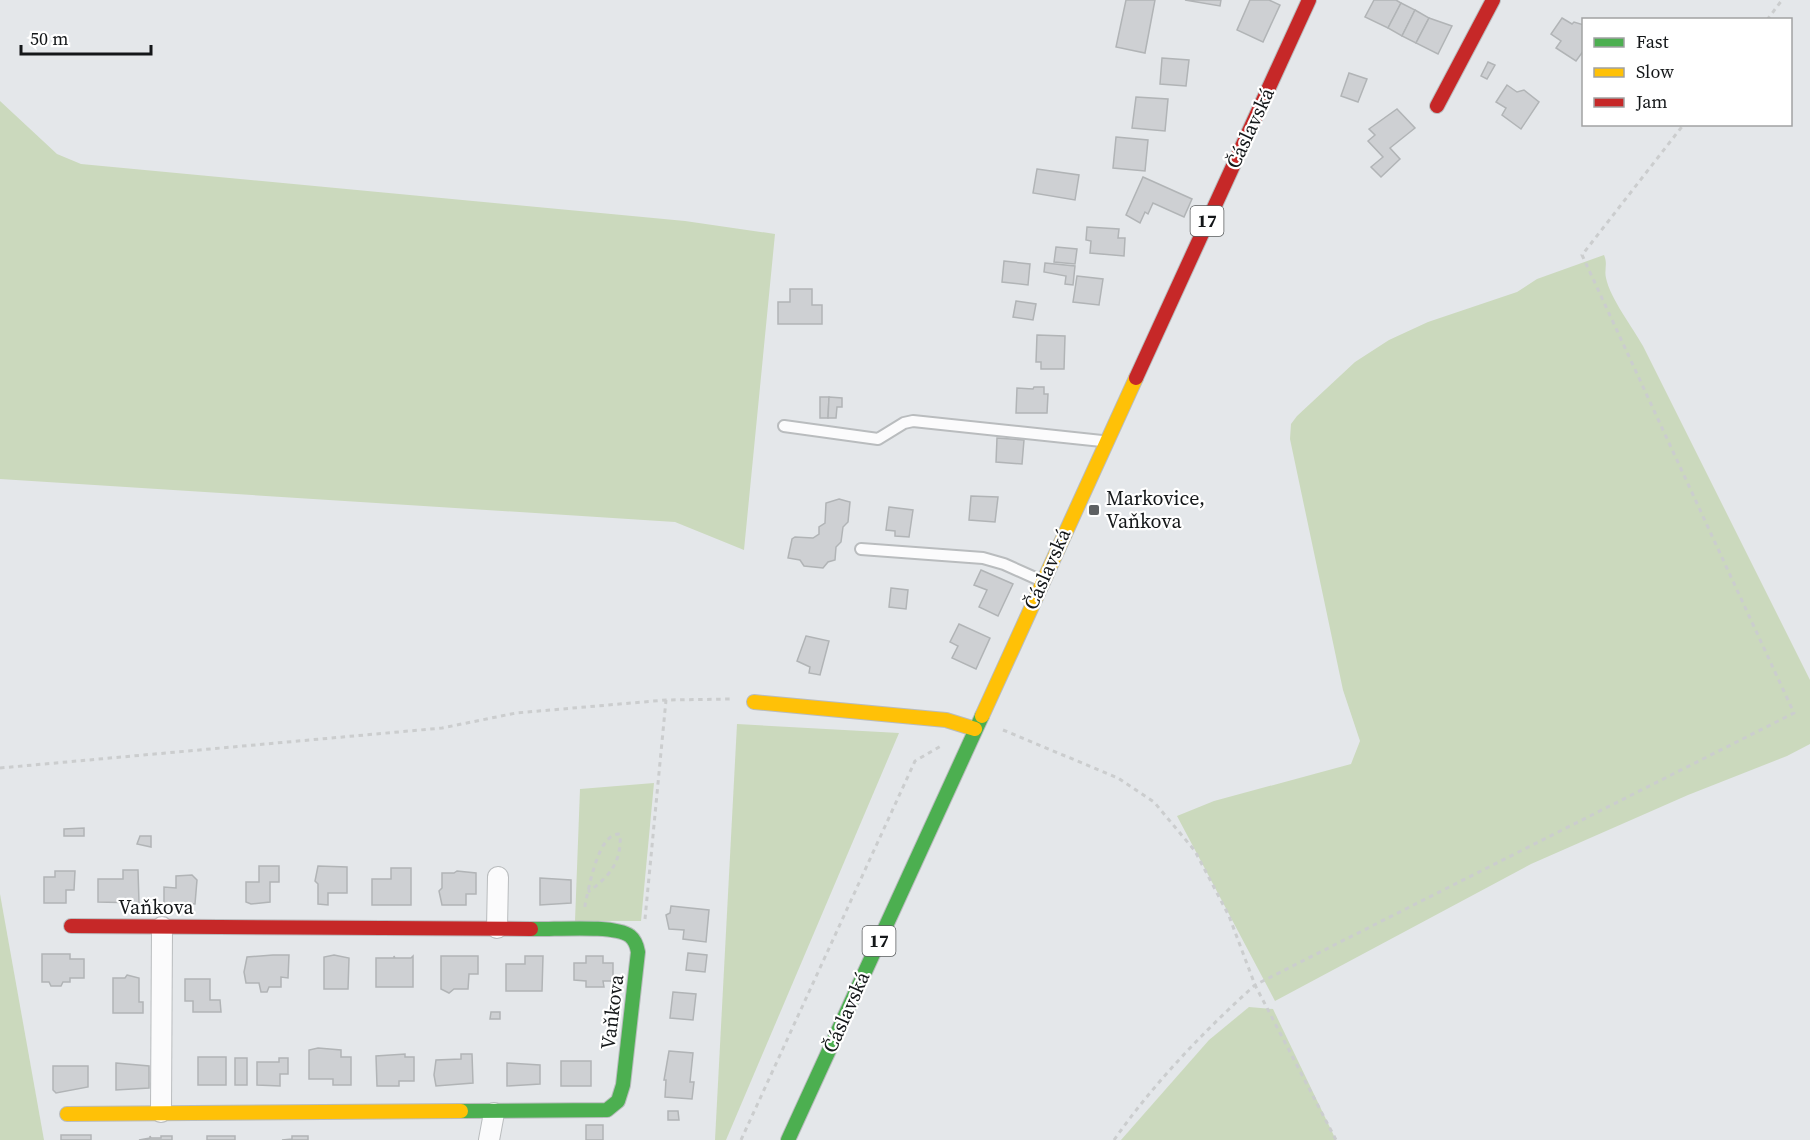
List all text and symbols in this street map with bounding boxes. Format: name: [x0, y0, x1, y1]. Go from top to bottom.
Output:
scale bar: [21, 18, 152, 56]
legend: [1582, 18, 1792, 126]
text: 50 m: [30, 26, 68, 51]
text: Fast: [1636, 29, 1669, 54]
text: Slow: [1636, 59, 1674, 84]
street label: Čáslavská: [1219, 82, 1281, 173]
text: Jam: [1635, 89, 1668, 114]
road number: 17: [1190, 206, 1224, 236]
place label: Markovice, Vaňkova: [1106, 484, 1205, 535]
marker: Markovice, Vaňkova: [1087, 503, 1101, 517]
street label: Čáslavská: [1017, 523, 1078, 614]
street label: Vaňkova: [118, 893, 195, 921]
road number: 17: [862, 926, 896, 956]
street label: Čáslavská: [816, 966, 877, 1057]
street label: Vaňkova: [593, 972, 631, 1051]

